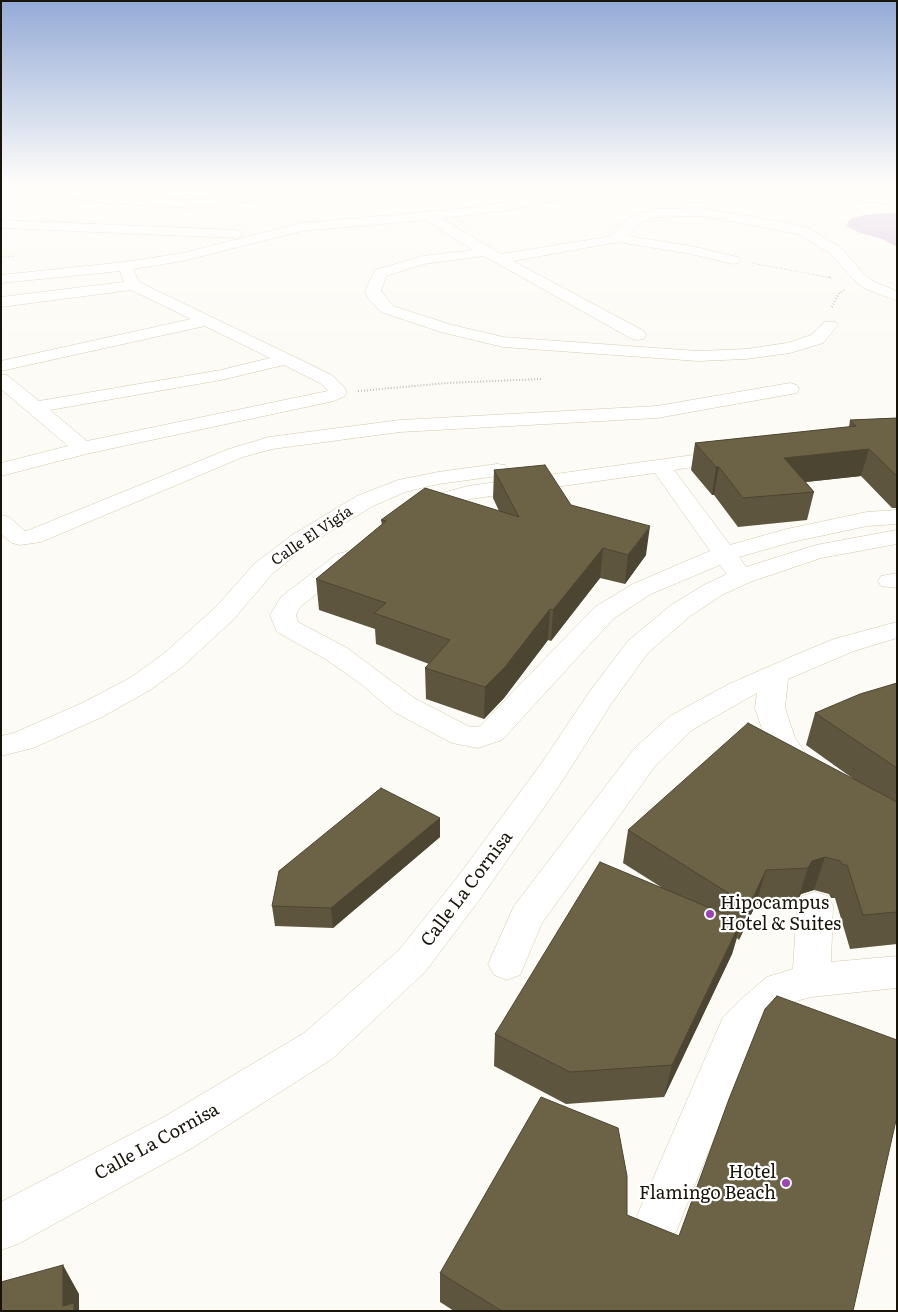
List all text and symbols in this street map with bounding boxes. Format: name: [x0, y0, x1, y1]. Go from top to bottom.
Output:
street label: Calle El Vigía: [268, 502, 356, 570]
street label: Calle La Cornisa: [417, 827, 517, 951]
place label: Hipocampus Hotel & Suites: [720, 893, 841, 936]
marker: Hipocampus Hotel & Suites: [704, 908, 716, 920]
street label: Calle La Cornisa: [91, 1099, 223, 1185]
place label: Hotel Flamingo Beach: [639, 1162, 776, 1204]
marker: Hotel Flamingo Beach: [780, 1177, 792, 1189]

